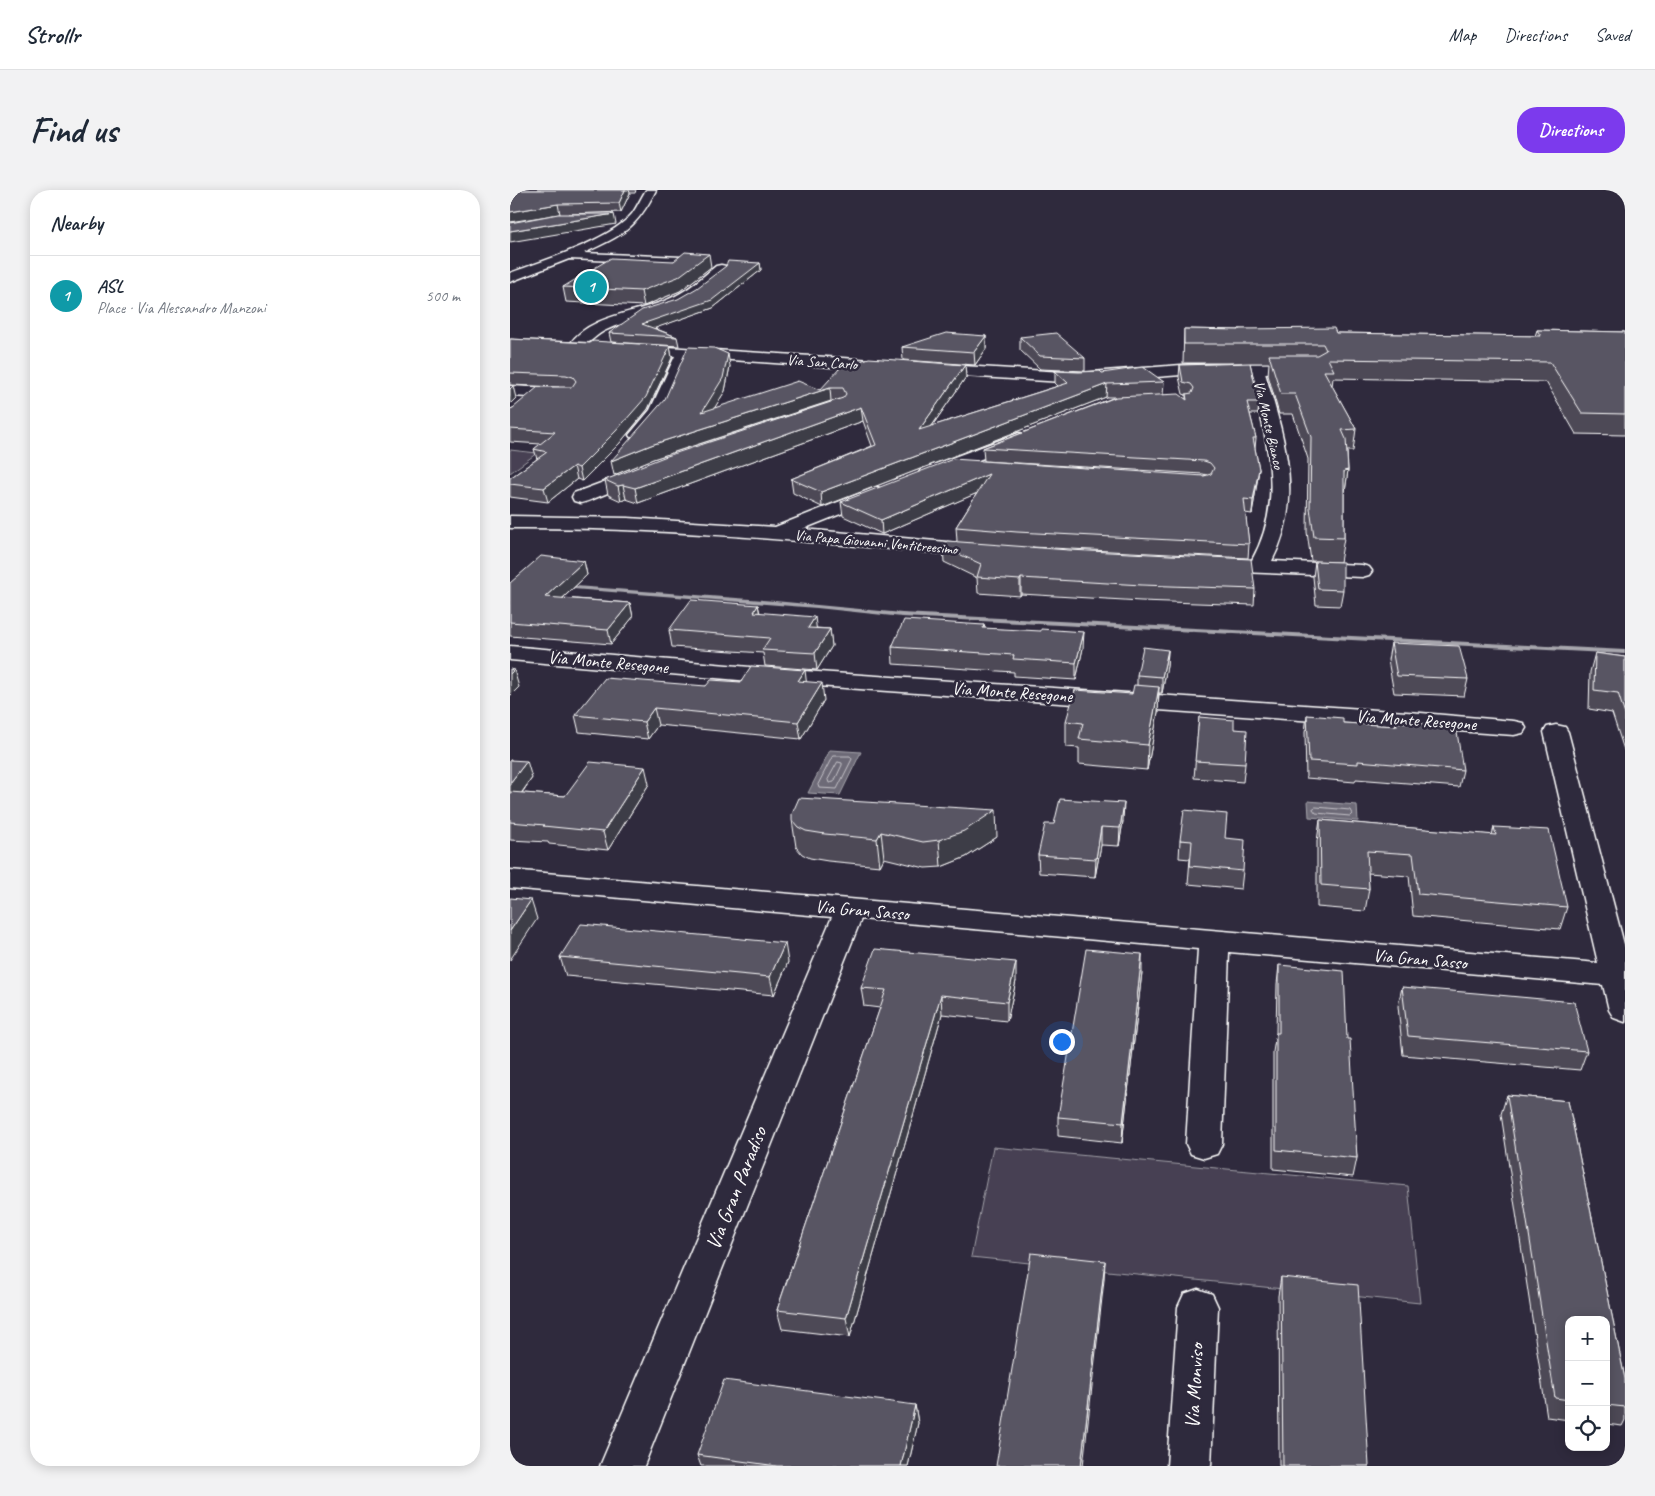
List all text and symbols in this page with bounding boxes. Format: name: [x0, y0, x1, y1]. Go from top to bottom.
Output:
text: Strollr: [25, 20, 80, 50]
text: Map: [1449, 24, 1476, 46]
text: Directions: [1504, 24, 1567, 46]
text: Saved: [1595, 24, 1630, 46]
button: Directions: [1517, 107, 1625, 153]
text: Find us: [30, 108, 117, 153]
text: Nearby: [50, 210, 103, 236]
pin: 1: [575, 268, 607, 306]
text: ASL: [97, 274, 124, 298]
text: 1: [62, 286, 70, 306]
text: 500 m: [426, 286, 460, 306]
text: Place · Via Alessandro Manzoni: [97, 298, 266, 318]
street label: Via San Carlo: [786, 351, 860, 375]
street label: Via Monte Bianco: [1249, 379, 1288, 472]
street label: Via Papa Giovanni Ventitreesimo: [794, 526, 960, 559]
street label: Via Monte Resegone: [547, 646, 670, 678]
street label: Via Monte Resegone: [951, 677, 1074, 707]
street label: Via Monte Resegone: [1355, 705, 1478, 735]
street label: Via Gran Sasso: [814, 895, 911, 925]
street label: Via Gran Sasso: [1372, 944, 1469, 974]
your location: [1049, 1029, 1075, 1055]
street label: Via Gran Paradiso: [700, 1121, 773, 1253]
map controls: [1565, 1316, 1610, 1451]
button: +: [1565, 1316, 1610, 1361]
street label: Via Monviso: [1179, 1340, 1209, 1429]
button: −: [1565, 1361, 1610, 1406]
button: locate: [1565, 1406, 1610, 1451]

